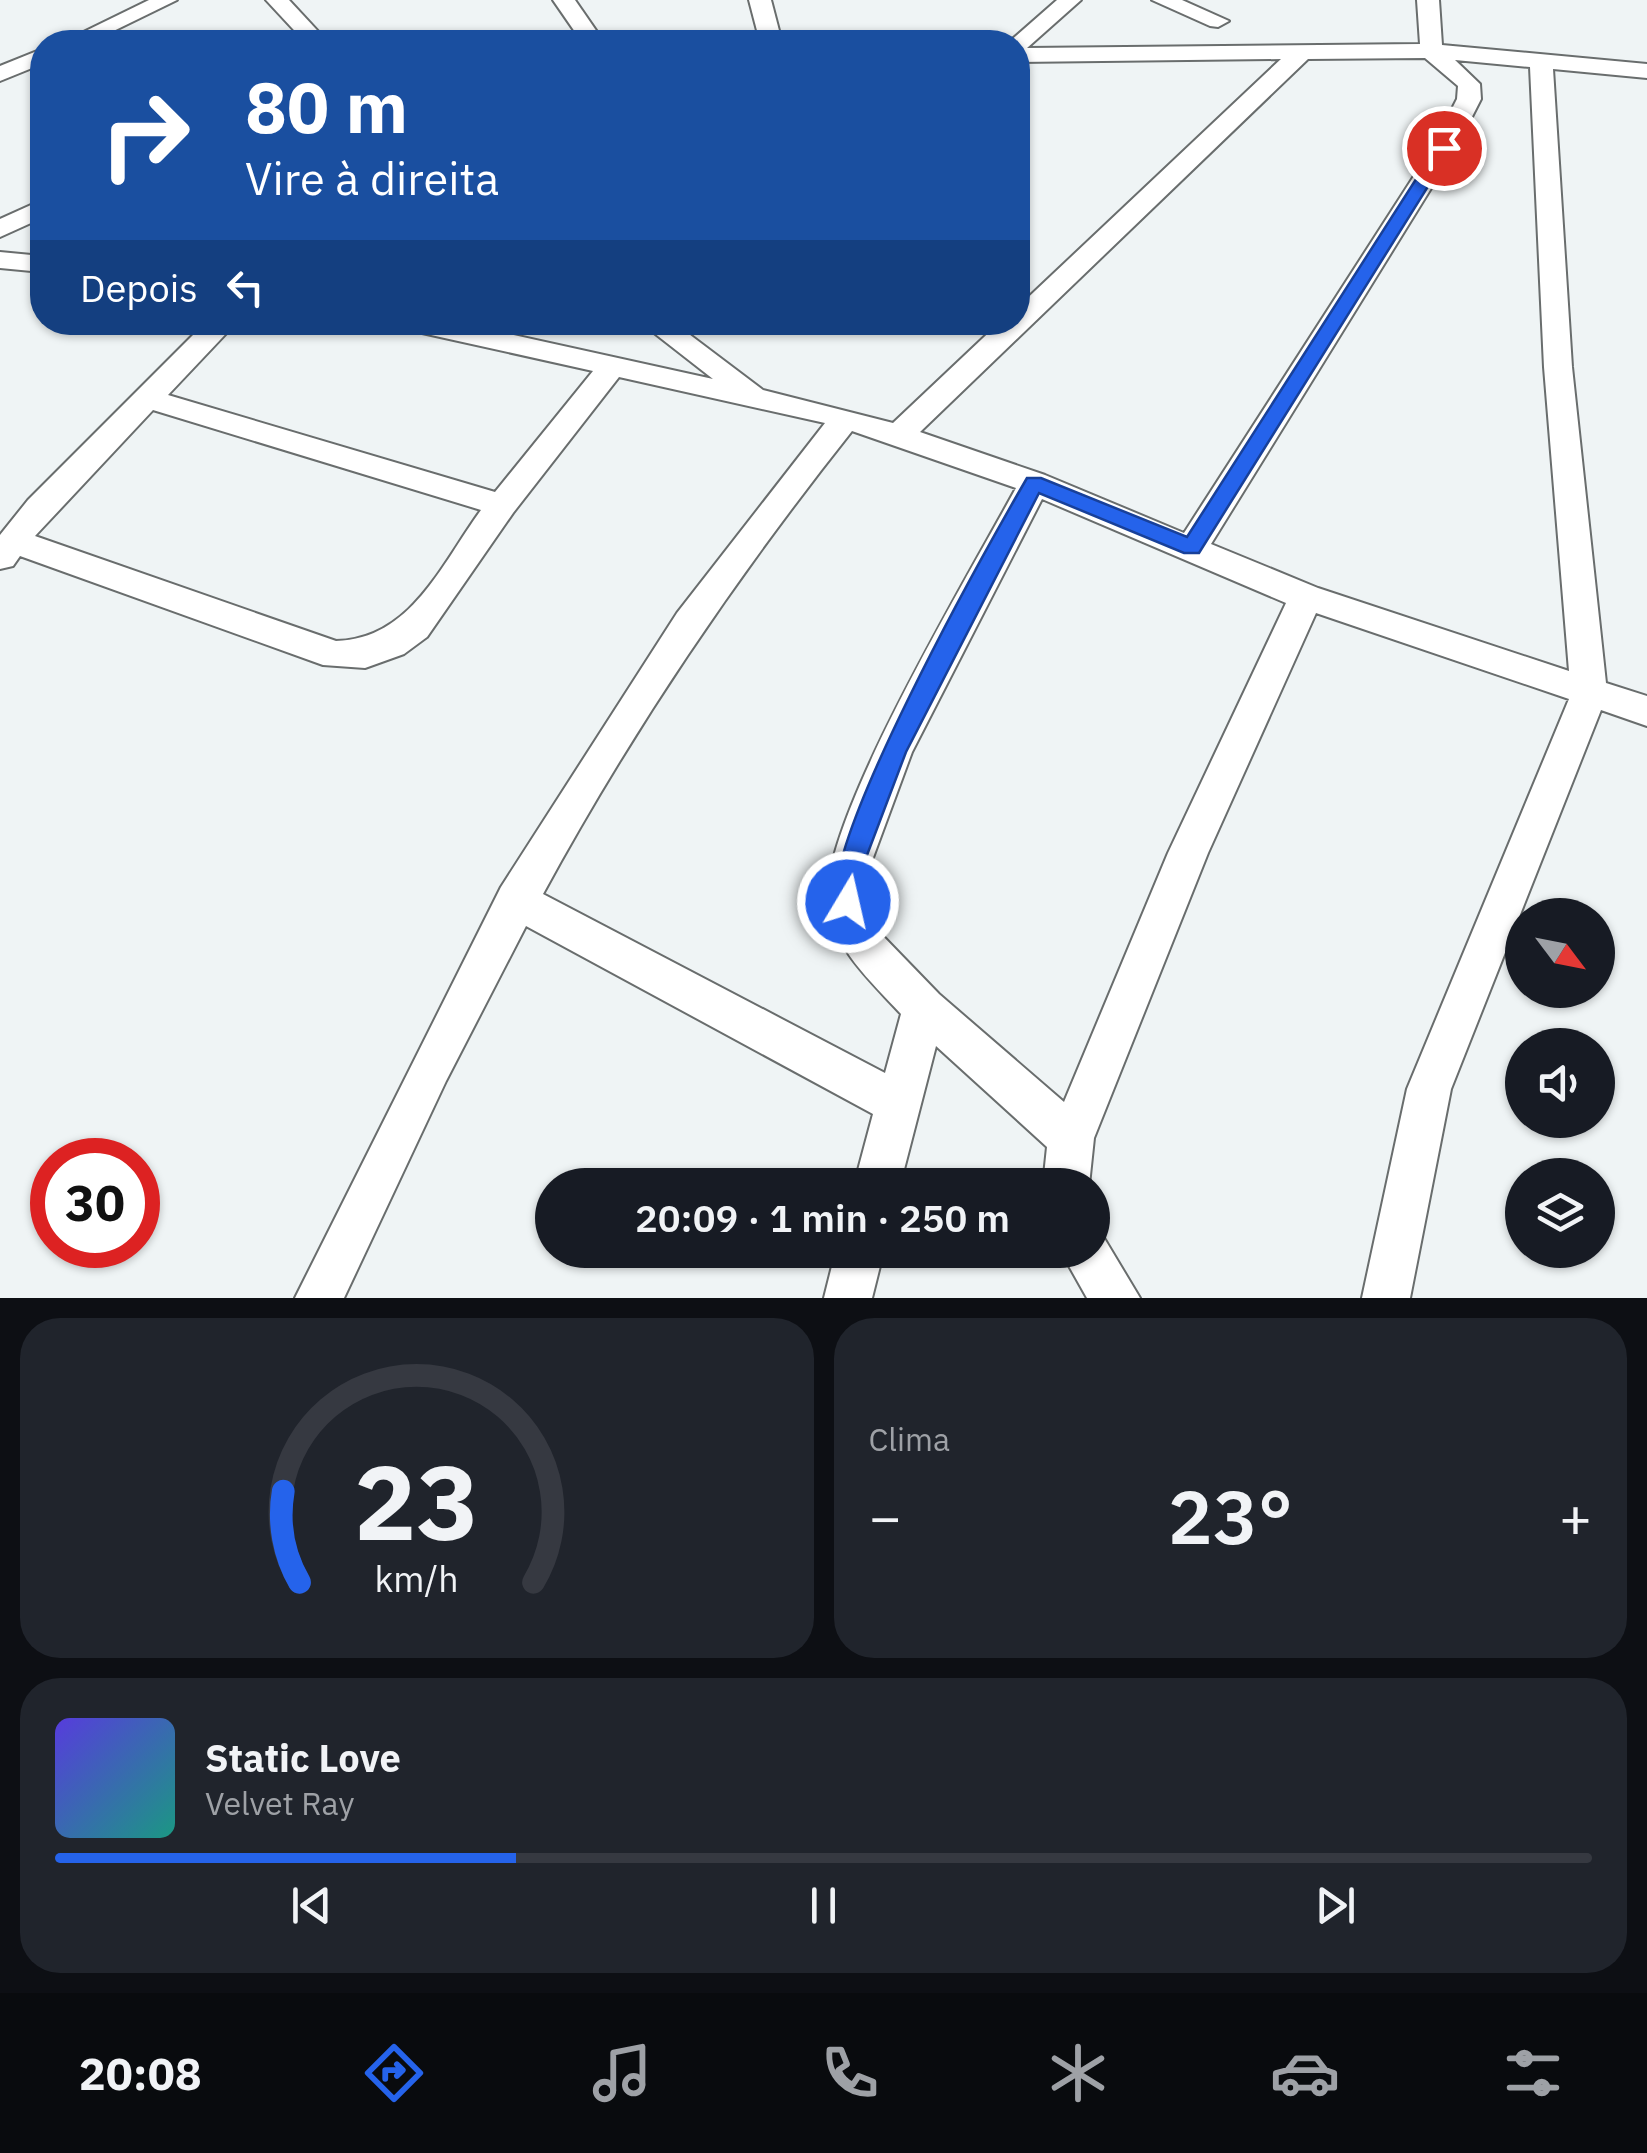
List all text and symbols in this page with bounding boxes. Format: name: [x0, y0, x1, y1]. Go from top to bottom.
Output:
text: 80 m: [245, 61, 408, 152]
icon: right: [80, 70, 210, 200]
pin: [1402, 106, 1487, 191]
icon: arrive: [1417, 121, 1472, 176]
text: Vire à direita: [245, 149, 499, 207]
icon: left: [218, 260, 273, 315]
text: Depois: [80, 263, 198, 312]
position arrow: [796, 850, 900, 954]
north arrow: [1505, 898, 1615, 1008]
map controls: [1505, 898, 1615, 1268]
button: sound: [1505, 1028, 1615, 1138]
speed limit sign: 30: [30, 1138, 160, 1268]
button: layers: [1505, 1158, 1615, 1268]
text: 20:09 · 1 min · 250 m: [635, 1193, 1010, 1242]
text: Clima: [869, 1418, 950, 1460]
text: 23: [354, 1433, 479, 1569]
text: 23°: [1168, 1467, 1293, 1565]
text: −: [869, 1481, 902, 1552]
text: +: [1559, 1481, 1592, 1552]
text: km/h: [375, 1555, 459, 1602]
text: Static Love: [205, 1733, 401, 1782]
text: Velvet Ray: [205, 1782, 354, 1824]
icon: previous: [284, 1878, 339, 1933]
icon: pause: [796, 1878, 851, 1933]
icon: next: [1308, 1878, 1363, 1933]
icon: directions: [359, 2038, 429, 2108]
icon: music: [587, 2038, 657, 2108]
icon: phone: [815, 2038, 885, 2108]
icon: climate: [1043, 2038, 1113, 2108]
icon: car: [1270, 2038, 1340, 2108]
icon: filters: [1498, 2038, 1568, 2108]
text: 20:08: [79, 2044, 202, 2102]

